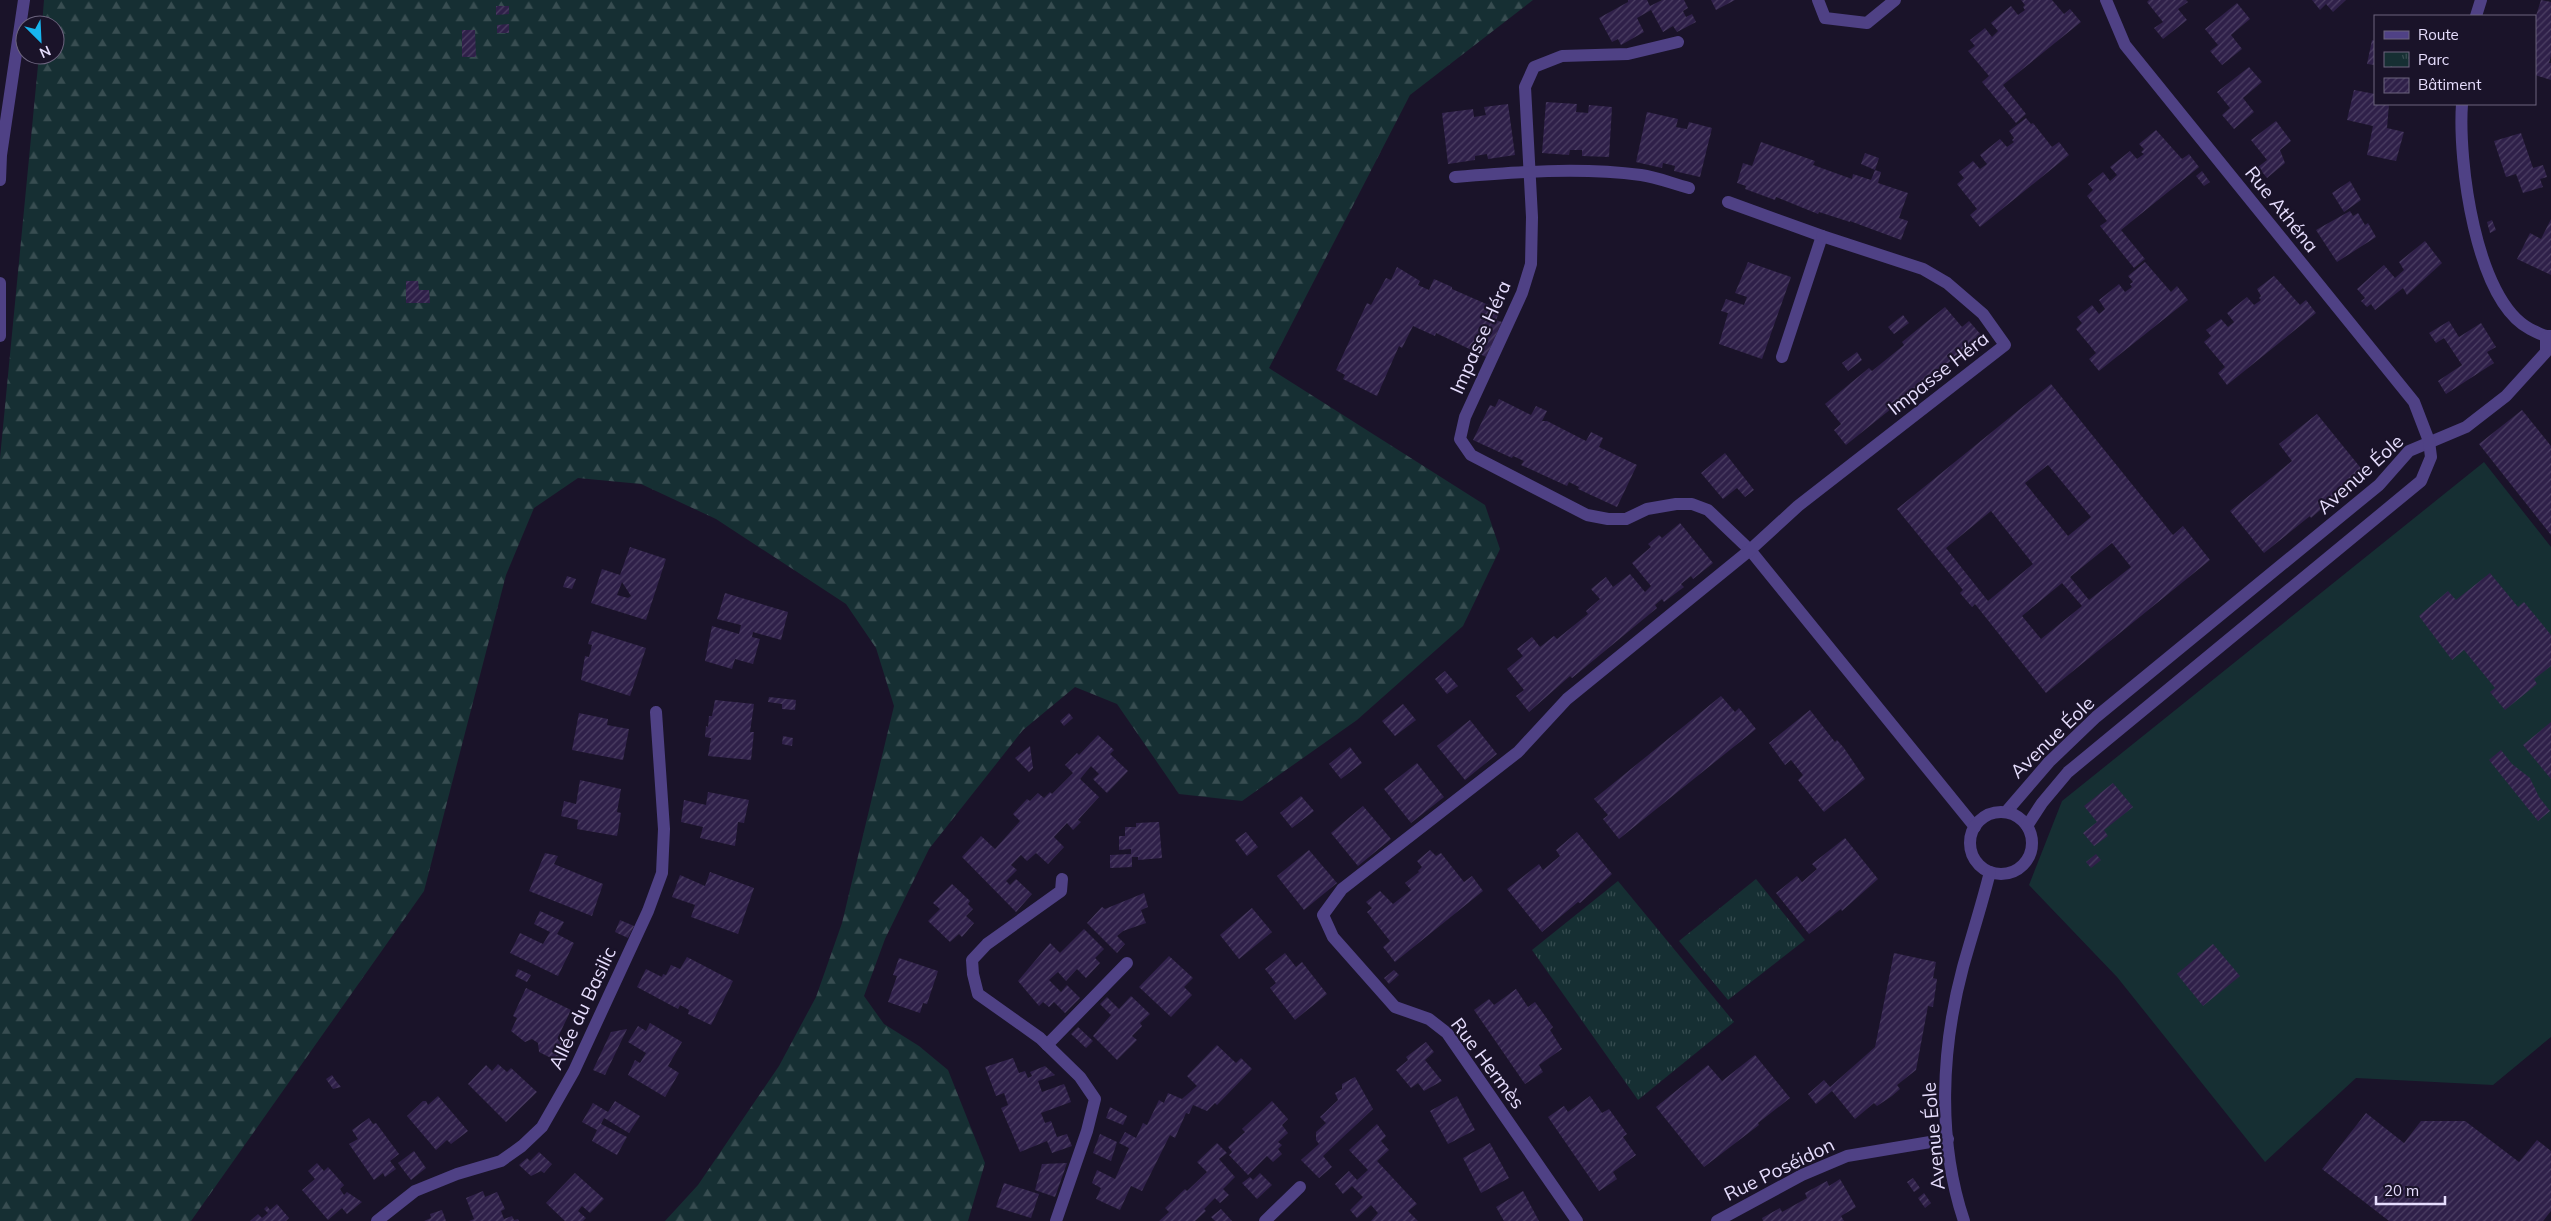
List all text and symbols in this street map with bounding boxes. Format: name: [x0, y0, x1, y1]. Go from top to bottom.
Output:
north arrow: [15, 15, 65, 65]
legend: [2374, 15, 2536, 105]
text: Route: [2418, 25, 2459, 44]
text: N: [37, 42, 54, 62]
text: Parc: [2418, 50, 2449, 69]
text: Bâtiment: [2418, 75, 2481, 94]
street label: Rue Athéna: [2240, 161, 2324, 257]
street label: Impasse Héra: [1444, 277, 1516, 397]
street label: Impasse Héra: [1883, 326, 1993, 420]
street label: Avenue Éole: [2312, 429, 2408, 519]
street label: Avenue Éole: [2005, 691, 2099, 783]
street label: Allée du Basilic: [543, 943, 621, 1073]
street label: Rue Hermès: [1446, 1013, 1530, 1113]
street label: Avenue Éole: [1916, 1081, 1950, 1191]
street label: Rue Poséidon: [1720, 1132, 1838, 1206]
scale bar: [2376, 1174, 2445, 1206]
text: 20 m: [2384, 1181, 2419, 1200]

